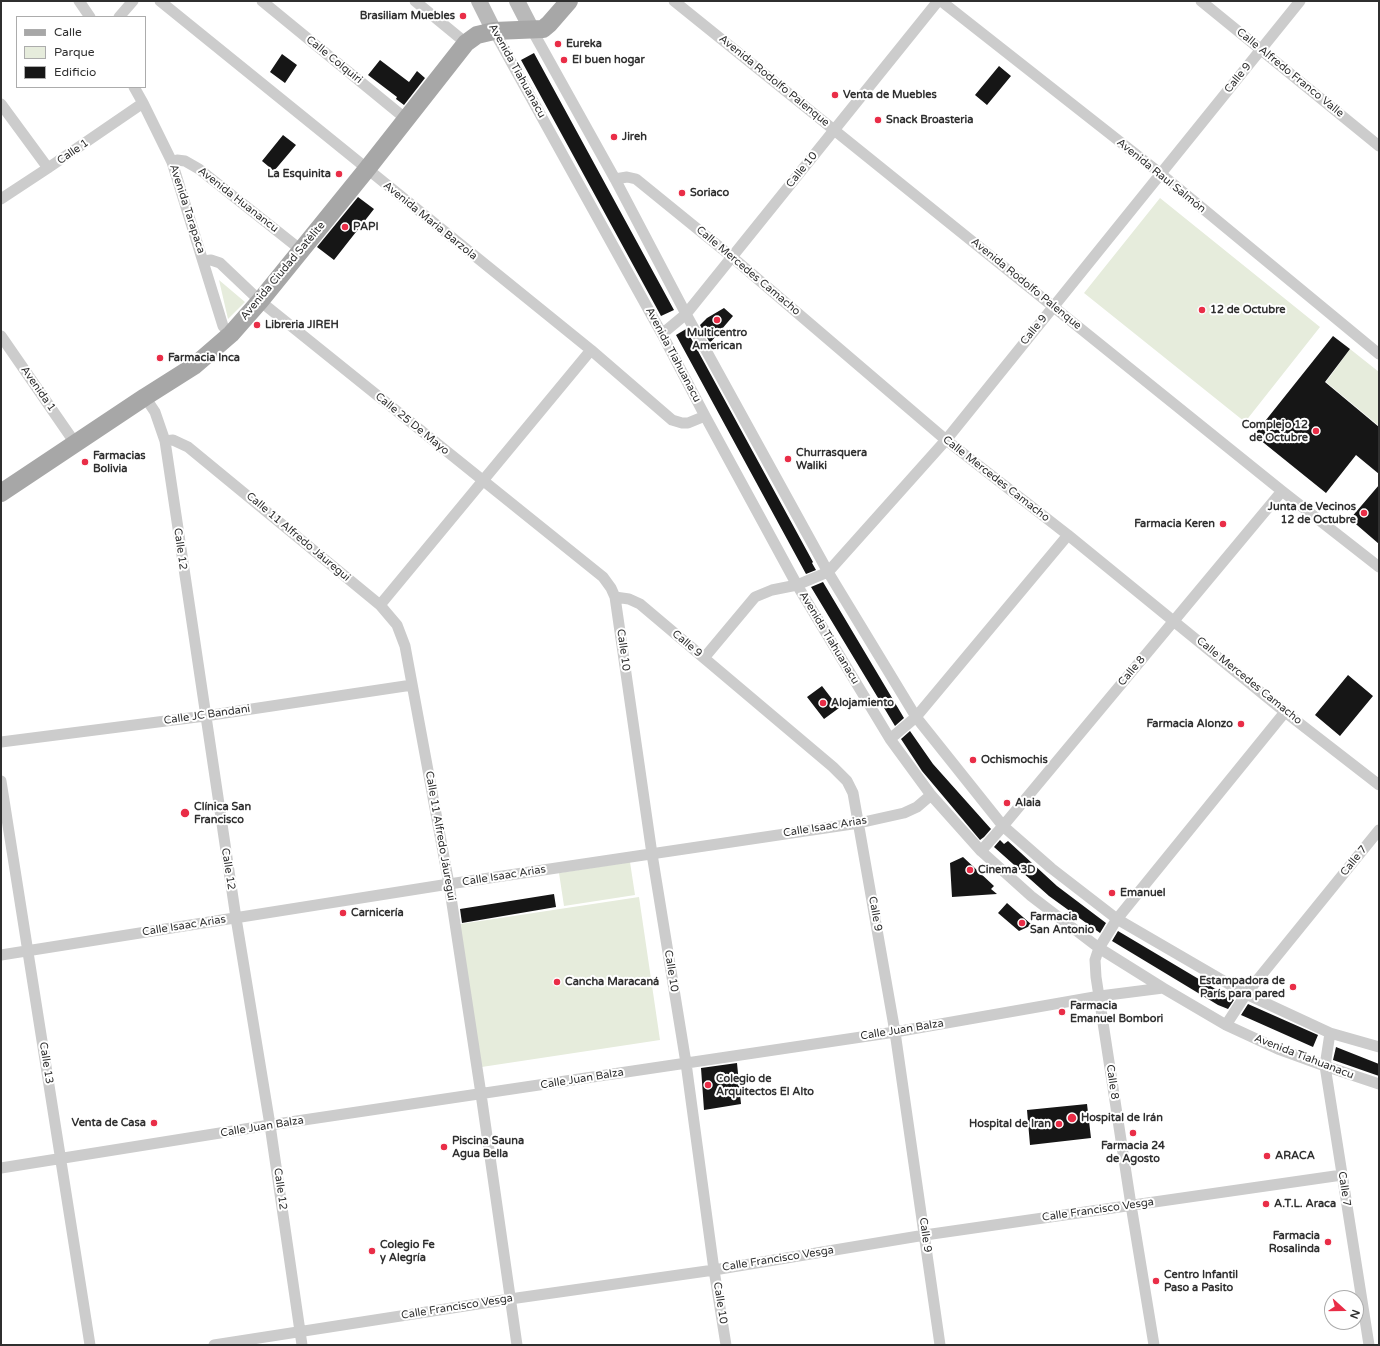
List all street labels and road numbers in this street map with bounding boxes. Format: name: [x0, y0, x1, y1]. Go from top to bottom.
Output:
street label: Avenida Tiahuanacu: [486, 22, 548, 120]
street label: Calle Alfredo Franco Valle: [1234, 26, 1346, 120]
street label: Avenida Rodolfo Palenque: [716, 32, 832, 130]
street label: Calle Colquiri: [303, 33, 365, 87]
street label: Calle 9: [1222, 60, 1254, 96]
street label: Calle 1: [55, 136, 91, 168]
street label: Avenida Raul Salmón: [1114, 136, 1208, 216]
street label: Calle 10: [784, 149, 820, 191]
street label: Avenida Tarapaca: [166, 163, 208, 255]
street label: Avenida Huanancu: [195, 165, 281, 235]
street label: Avenida Maria Barzola: [380, 179, 480, 263]
street label: Avenida Ciudad Satélite: [238, 219, 328, 323]
street label: Calle Mercedes Camacho: [693, 224, 803, 318]
street label: Avenida Rodolfo Palenque: [968, 235, 1084, 333]
street label: Avenida Tiahuanacu: [642, 305, 704, 405]
street label: Calle 9: [1018, 312, 1050, 348]
street label: Avenida 1: [18, 364, 58, 414]
street label: Calle 25 De Mayo: [372, 390, 452, 458]
street label: Calle Mercedes Camacho: [940, 433, 1052, 525]
street label: Calle 11 Alfredo Jáuregui: [243, 490, 353, 584]
street label: Calle 12: [171, 527, 189, 571]
street label: Avenida Tiahuanacu: [796, 589, 862, 687]
street label: Calle 10: [614, 628, 632, 672]
street label: Calle 9: [669, 628, 705, 660]
street label: Calle Mercedes Camacho: [1194, 634, 1304, 728]
street label: Calle 8: [1116, 653, 1148, 689]
street label: Calle JC Bandani: [163, 702, 251, 728]
street label: Calle 11 Alfredo Jáuregui: [422, 770, 458, 902]
street label: Calle Isaac Arias: [782, 814, 868, 840]
street label: Calle 7: [1338, 843, 1370, 879]
street label: Calle 12: [218, 847, 238, 891]
street label: Calle Isaac Arias: [461, 863, 547, 889]
street label: Calle 9: [865, 895, 885, 933]
street label: Calle Isaac Arias: [141, 913, 227, 939]
street label: Calle 10: [661, 949, 681, 993]
street label: Calle Juan Balza: [859, 1017, 945, 1043]
street label: Avenida Tiahuanacu: [1252, 1032, 1356, 1082]
street label: Calle 13: [36, 1041, 56, 1085]
street label: Calle 8: [1103, 1064, 1121, 1100]
street label: Calle Juan Balza: [539, 1066, 625, 1092]
street label: Calle Juan Balza: [219, 1114, 305, 1140]
street label: Calle 12: [271, 1167, 289, 1211]
street label: Calle 7: [1335, 1171, 1353, 1207]
street label: Calle Francisco Vesga: [1041, 1196, 1155, 1224]
street label: Calle 9: [916, 1217, 934, 1253]
street label: Calle Francisco Vesga: [721, 1244, 835, 1274]
street label: Calle 10: [710, 1281, 730, 1325]
street label: Calle Francisco Vesga: [400, 1292, 514, 1322]

